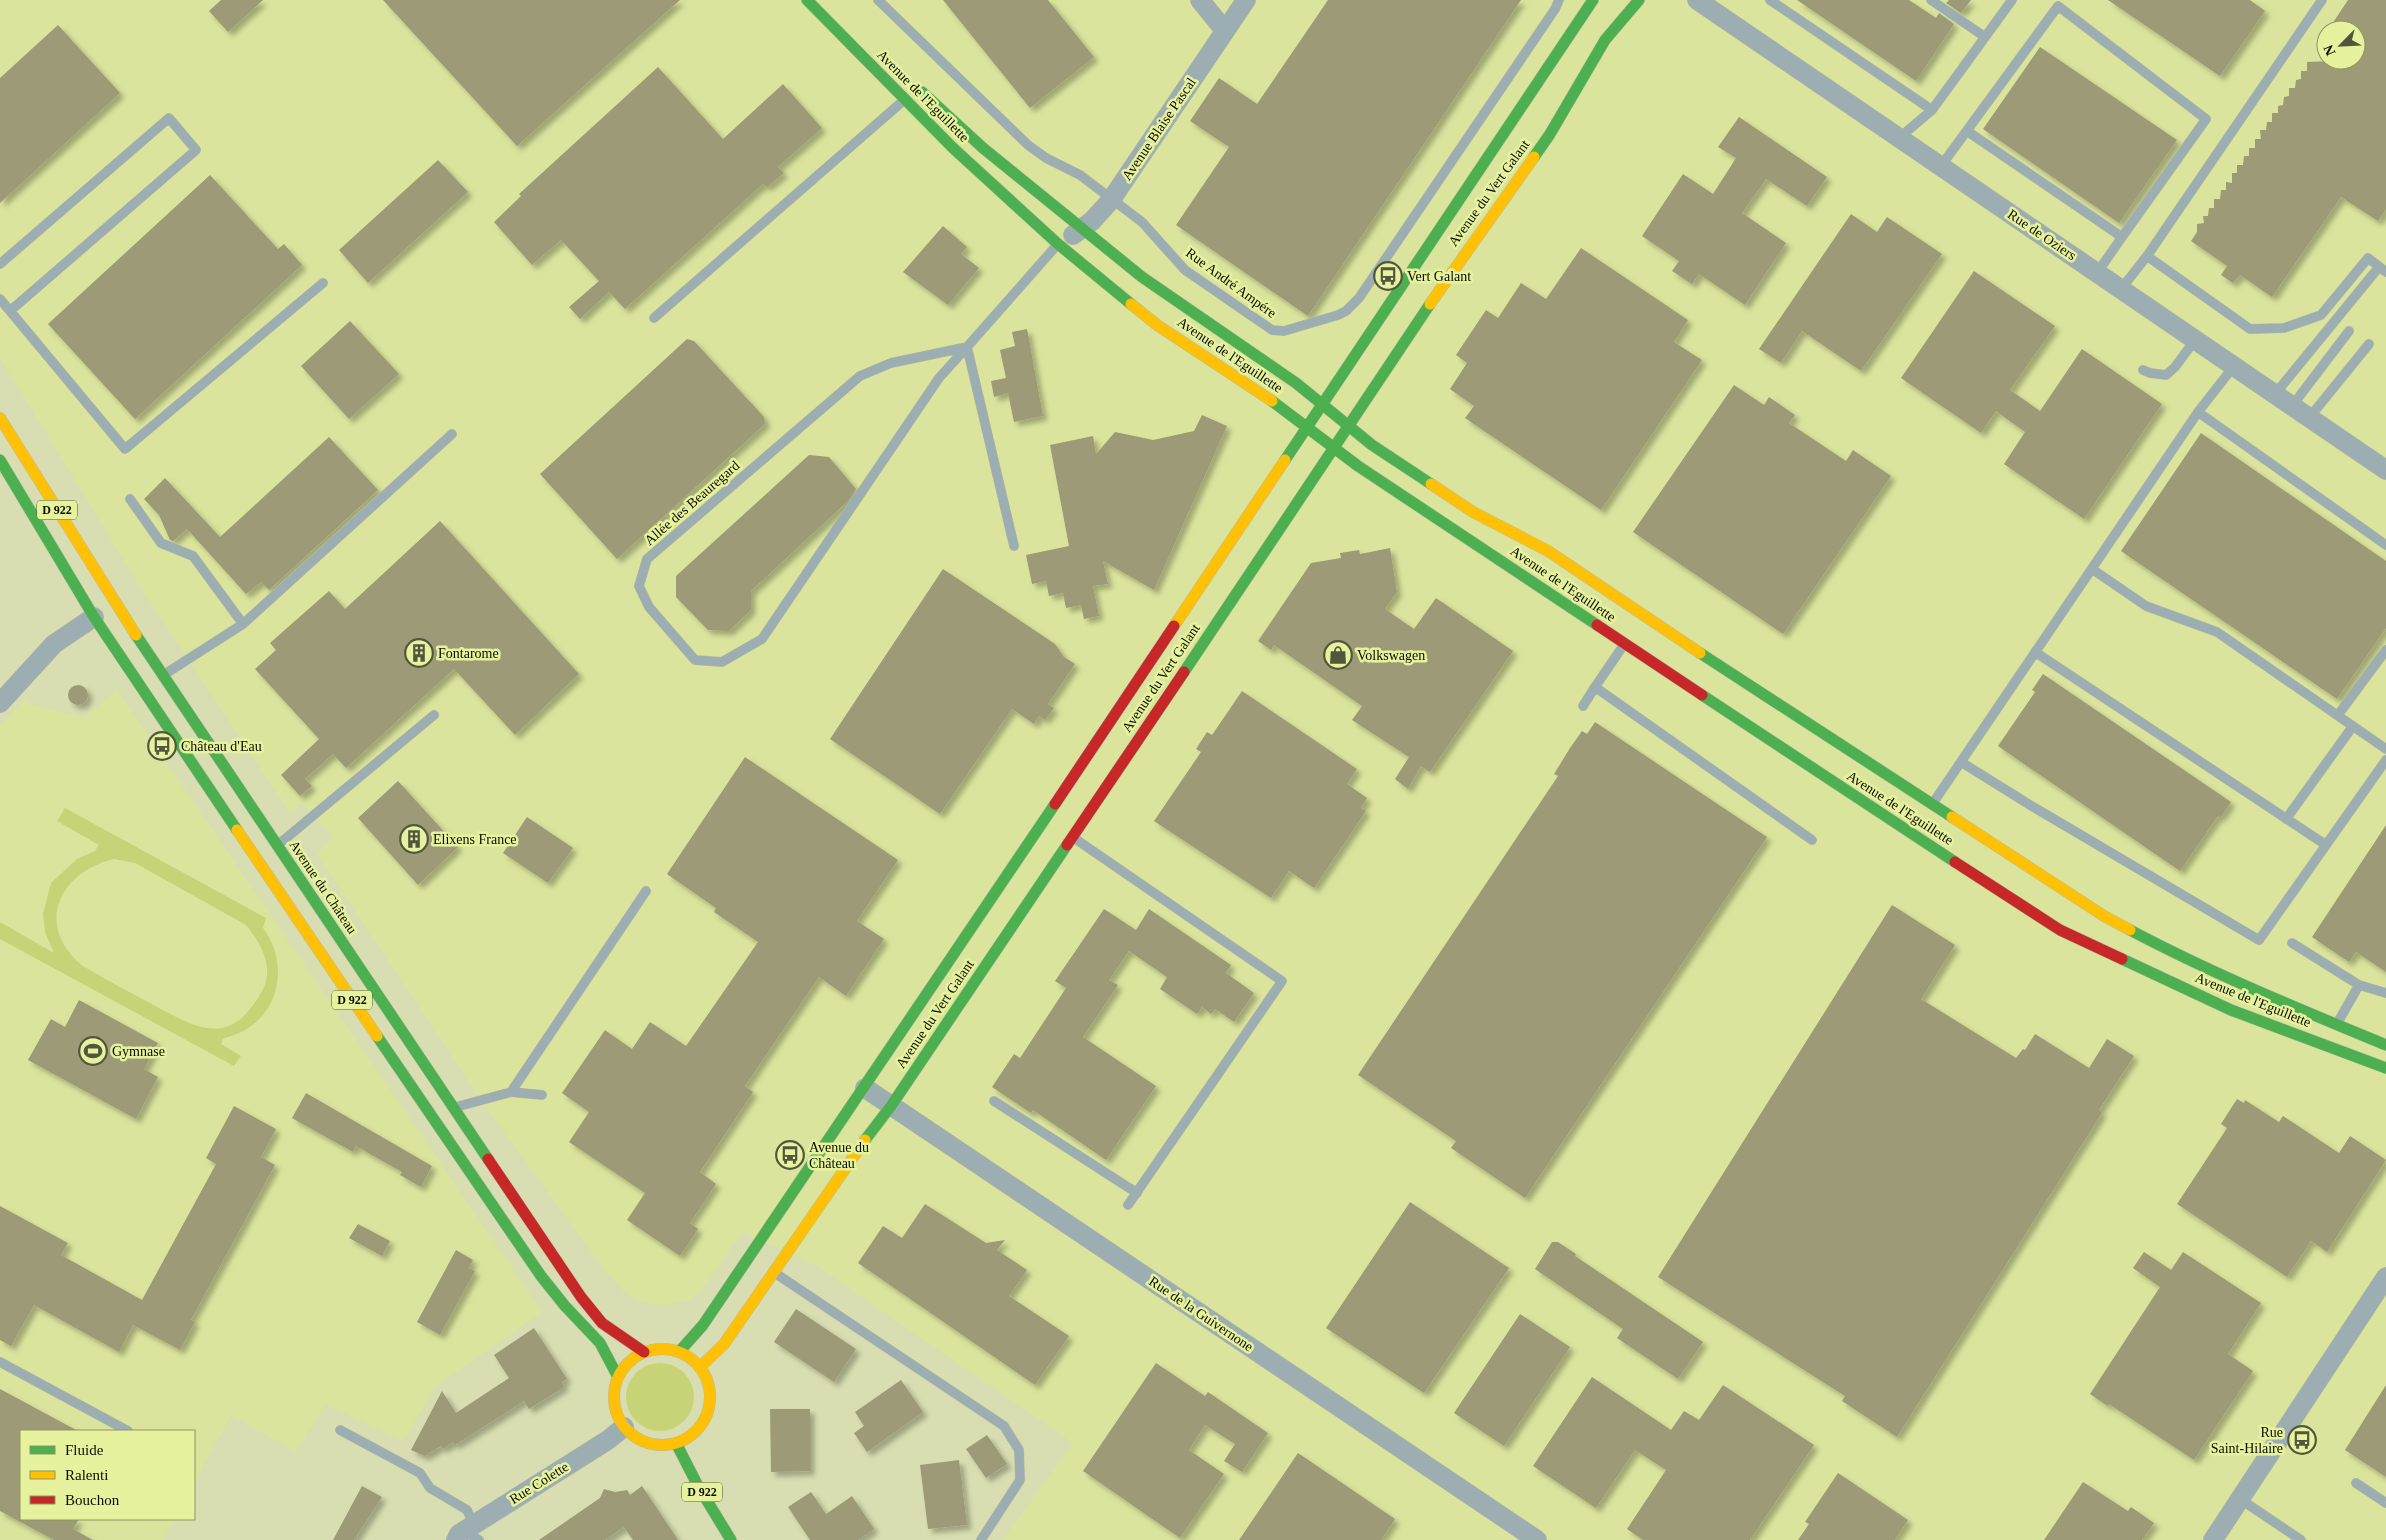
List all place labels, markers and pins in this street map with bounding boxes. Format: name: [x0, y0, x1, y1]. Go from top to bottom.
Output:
bus stop icon: Vert Galant: [1373, 261, 1403, 291]
place label: Vert Galant: [1407, 269, 1471, 284]
building icon: Fontarome: [404, 638, 434, 668]
shop icon: Volkswagen: [1323, 640, 1353, 670]
place label: Fontarome: [438, 646, 499, 661]
place label: Volkswagen: [1357, 648, 1425, 663]
bus stop icon: Château d'Eau: [147, 731, 177, 761]
place label: Château d'Eau: [181, 739, 262, 754]
building icon: Elixens France: [399, 824, 429, 854]
place label: Elixens France: [433, 832, 517, 847]
sports icon: Gymnase: [78, 1036, 108, 1066]
place label: Gymnase: [112, 1044, 165, 1059]
bus stop icon: Avenue du Château: [775, 1140, 805, 1170]
place label: Avenue du Château: [809, 1140, 869, 1171]
place label: Rue Saint-Hilaire: [2211, 1425, 2283, 1456]
bus stop icon: Rue Saint-Hilaire: [2287, 1425, 2317, 1455]

